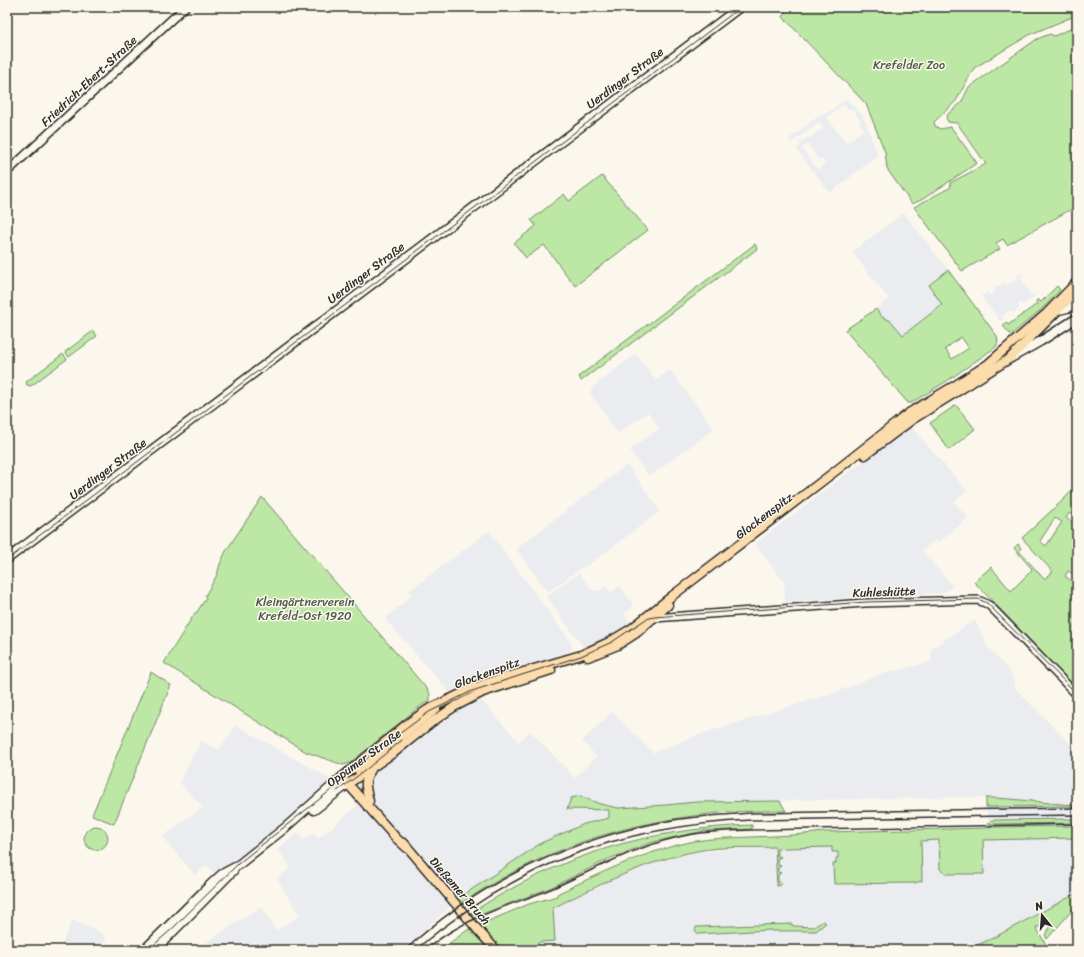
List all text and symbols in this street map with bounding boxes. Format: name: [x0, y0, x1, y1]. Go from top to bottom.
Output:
street label: Friedrich-Ebert-Straße: [35, 30, 143, 132]
street label: Uerdinger Straße: [581, 41, 669, 115]
park label: Krefelder Zoo: [873, 54, 945, 76]
street label: Uerdinger Straße: [322, 236, 410, 310]
street label: Uerdinger Straße: [64, 432, 152, 506]
street label: Glockenspitz: [730, 487, 798, 545]
street label: Kuhleshütte: [852, 580, 916, 604]
park label: Kleingärtnerverein Krefeld-Ost 1920: [256, 591, 355, 627]
street label: Glockenspitz: [451, 651, 523, 695]
street label: Oppumer Straße: [322, 723, 406, 793]
street label: Dießemer Bruch: [424, 852, 496, 930]
north arrow: [1022, 895, 1062, 935]
text: N: [1032, 896, 1046, 916]

